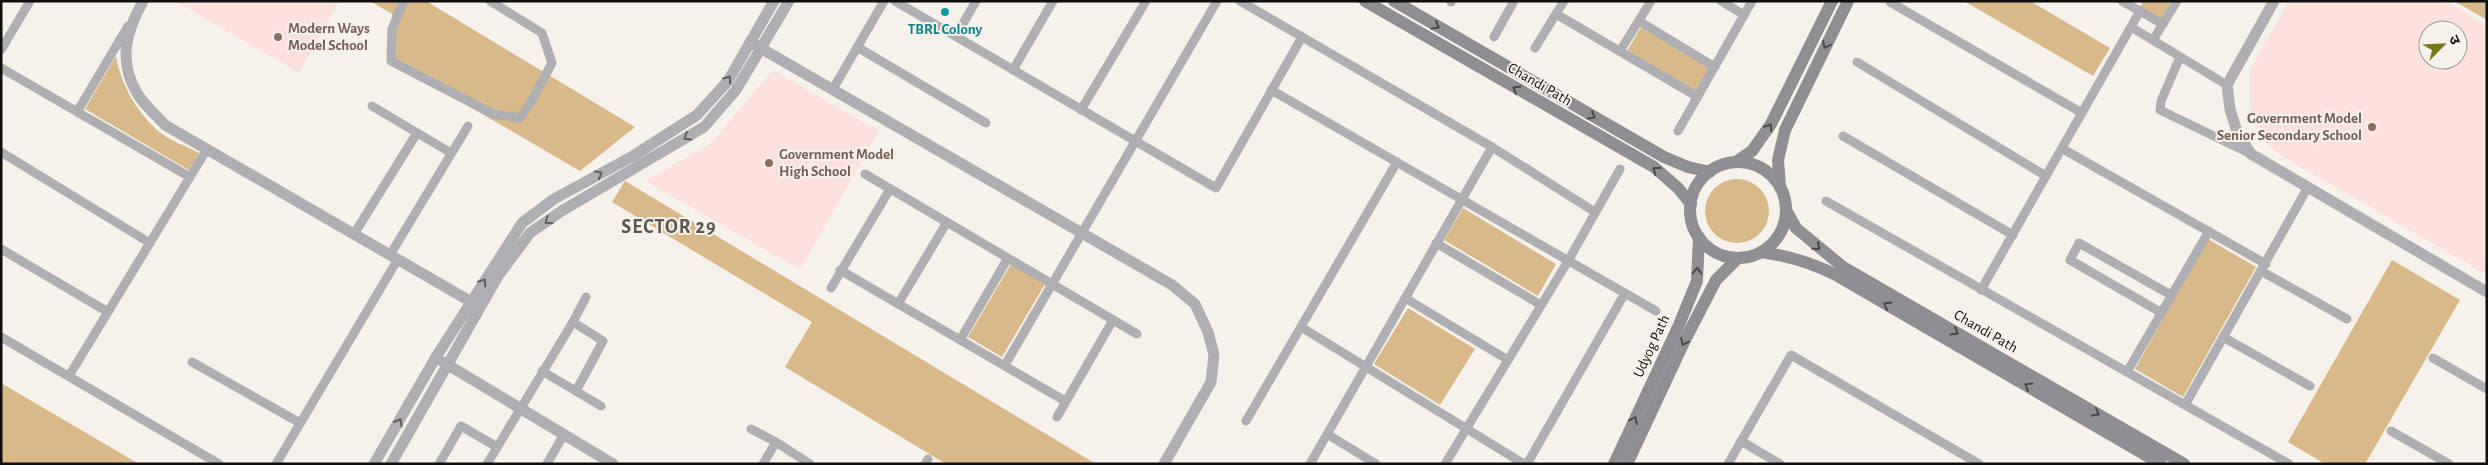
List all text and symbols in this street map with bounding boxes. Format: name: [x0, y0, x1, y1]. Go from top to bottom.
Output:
marker: TBRL Colony: [939, 6, 951, 18]
one-way arrow: [1431, 19, 1440, 29]
north arrow: [2418, 20, 2468, 70]
place label: Modern Ways Model School: [288, 21, 370, 53]
place label: TBRL Colony: [908, 22, 982, 37]
marker: Modern Ways Model School: [272, 31, 284, 43]
text: उ: [2446, 34, 2462, 47]
one-way arrow: [1822, 40, 1833, 49]
street label: Chandi Path: [1505, 60, 1574, 109]
one-way arrow: [722, 75, 731, 85]
one-way arrow: [1512, 85, 1521, 95]
one-way arrow: [1586, 109, 1595, 119]
place label: Government Model Senior Secondary School: [2217, 111, 2362, 143]
marker: Government Model Senior Secondary School: [2366, 121, 2378, 133]
one-way arrow: [1763, 123, 1772, 133]
one-way arrow: [684, 130, 693, 140]
place label: Government Model High School: [779, 147, 894, 179]
marker: Government Model High School: [763, 157, 775, 169]
one-way arrow: [1652, 167, 1662, 176]
one-way arrow: [593, 171, 602, 181]
one-way arrow: [545, 215, 554, 223]
district label: SECTOR 29: [621, 217, 717, 237]
one-way arrow: [1811, 241, 1820, 249]
one-way arrow: [1692, 266, 1703, 274]
one-way arrow: [476, 279, 486, 288]
one-way arrow: [1884, 301, 1893, 311]
street label: Chandi Path: [1951, 307, 2020, 356]
street label: Udyog Path: [1631, 313, 1672, 380]
one-way arrow: [1949, 325, 1958, 335]
one-way arrow: [1680, 337, 1690, 346]
one-way arrow: [2024, 383, 2033, 393]
one-way arrow: [2090, 407, 2099, 417]
one-way arrow: [1628, 416, 1639, 425]
one-way arrow: [392, 418, 402, 427]

